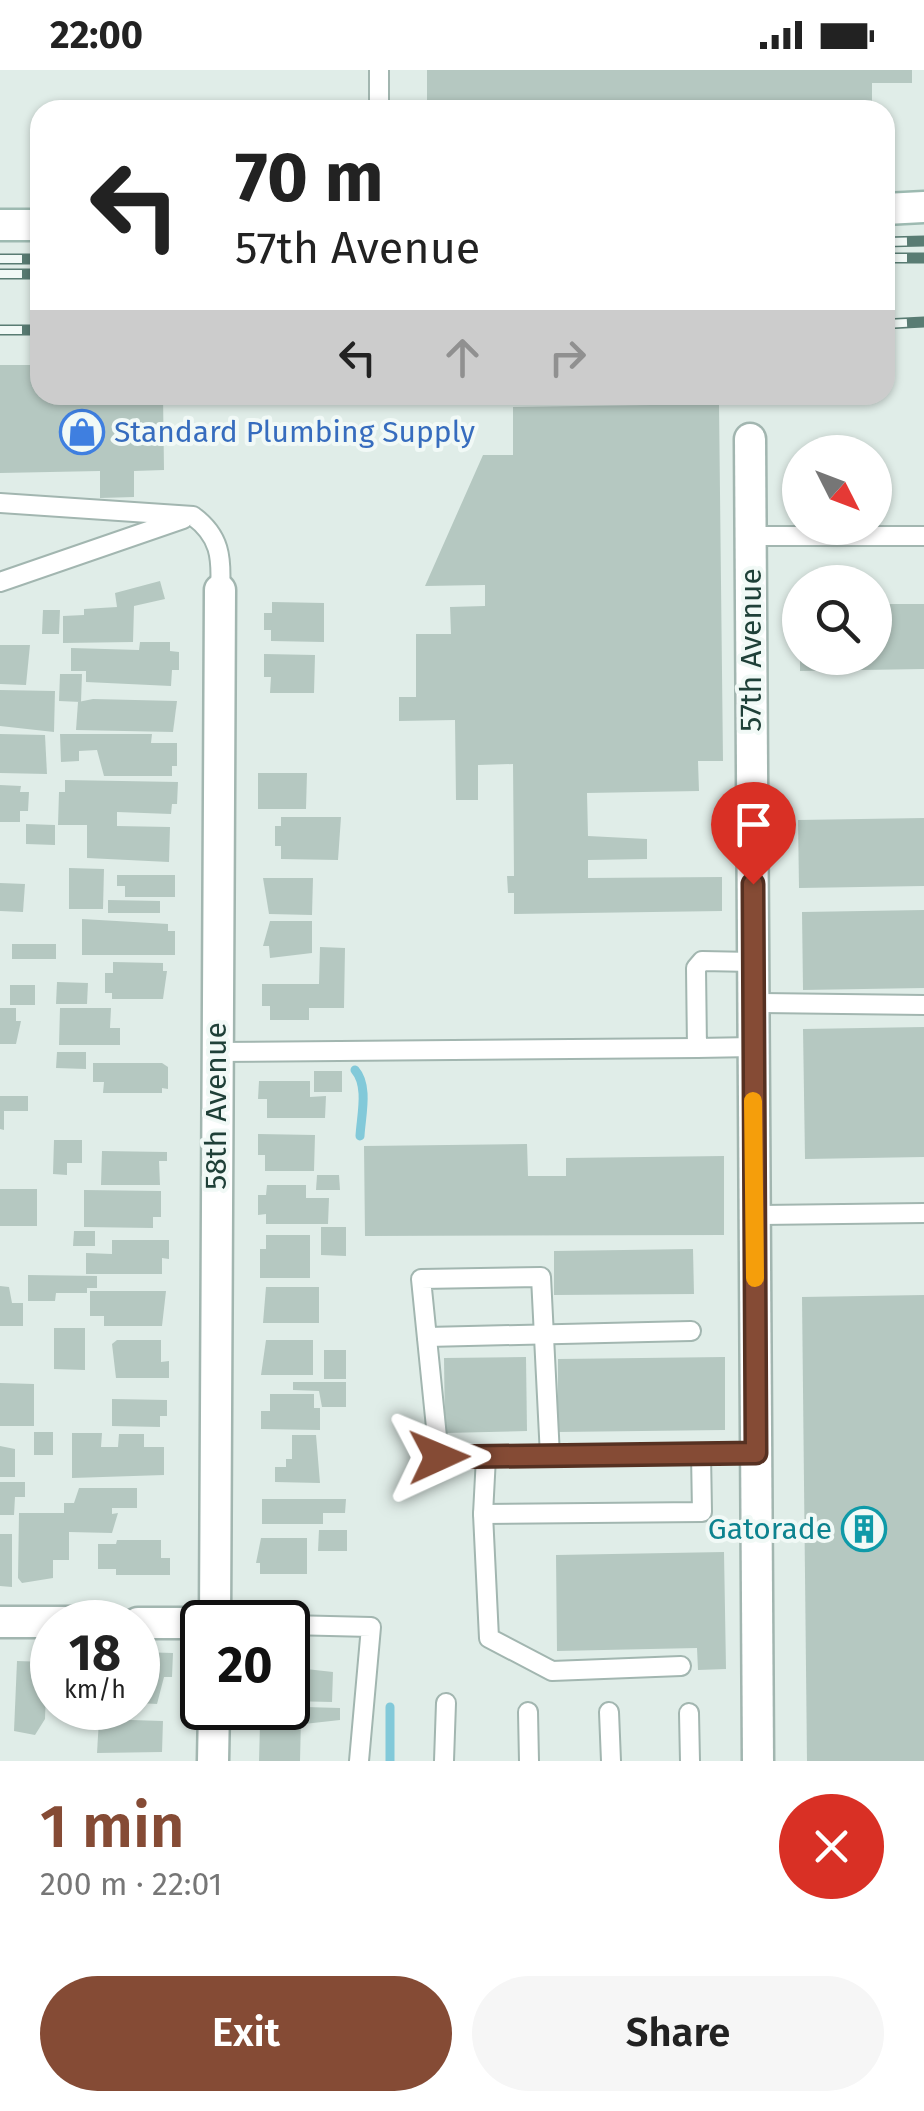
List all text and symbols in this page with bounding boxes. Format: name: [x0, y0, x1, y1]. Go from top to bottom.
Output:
text: 22:00: [50, 12, 143, 58]
text: 70 m: [235, 136, 384, 220]
icon: left: [70, 140, 200, 270]
text: 57th Avenue: [235, 221, 480, 275]
icon: left: [330, 330, 385, 385]
icon: ahead: [435, 330, 490, 385]
icon: right: [540, 330, 595, 385]
shop icon: Standard Plumbing Supply: [59, 409, 105, 455]
place label: Standard Plumbing Supply: [114, 414, 475, 450]
north arrow: [782, 435, 892, 545]
map controls: [782, 435, 892, 675]
button: search: [782, 565, 892, 675]
street label: 57th Avenue: [733, 568, 769, 732]
pin: [711, 782, 796, 885]
icon: arrive: [726, 797, 781, 852]
street label: 58th Avenue: [198, 1022, 234, 1190]
position arrow: [387, 1405, 491, 1509]
building icon: Gatorade: [841, 1506, 887, 1552]
place label: Gatorade: [708, 1511, 832, 1547]
speed limit sign: 20: [180, 1600, 310, 1730]
text: 18: [69, 1623, 121, 1683]
text: km/h: [64, 1675, 126, 1705]
text: 1 min: [40, 1791, 185, 1863]
button: close: [779, 1794, 884, 1899]
text: 200 m · 22:01: [40, 1865, 222, 1903]
button: Exit: [40, 1976, 452, 2091]
button: Share: [472, 1976, 884, 2091]

